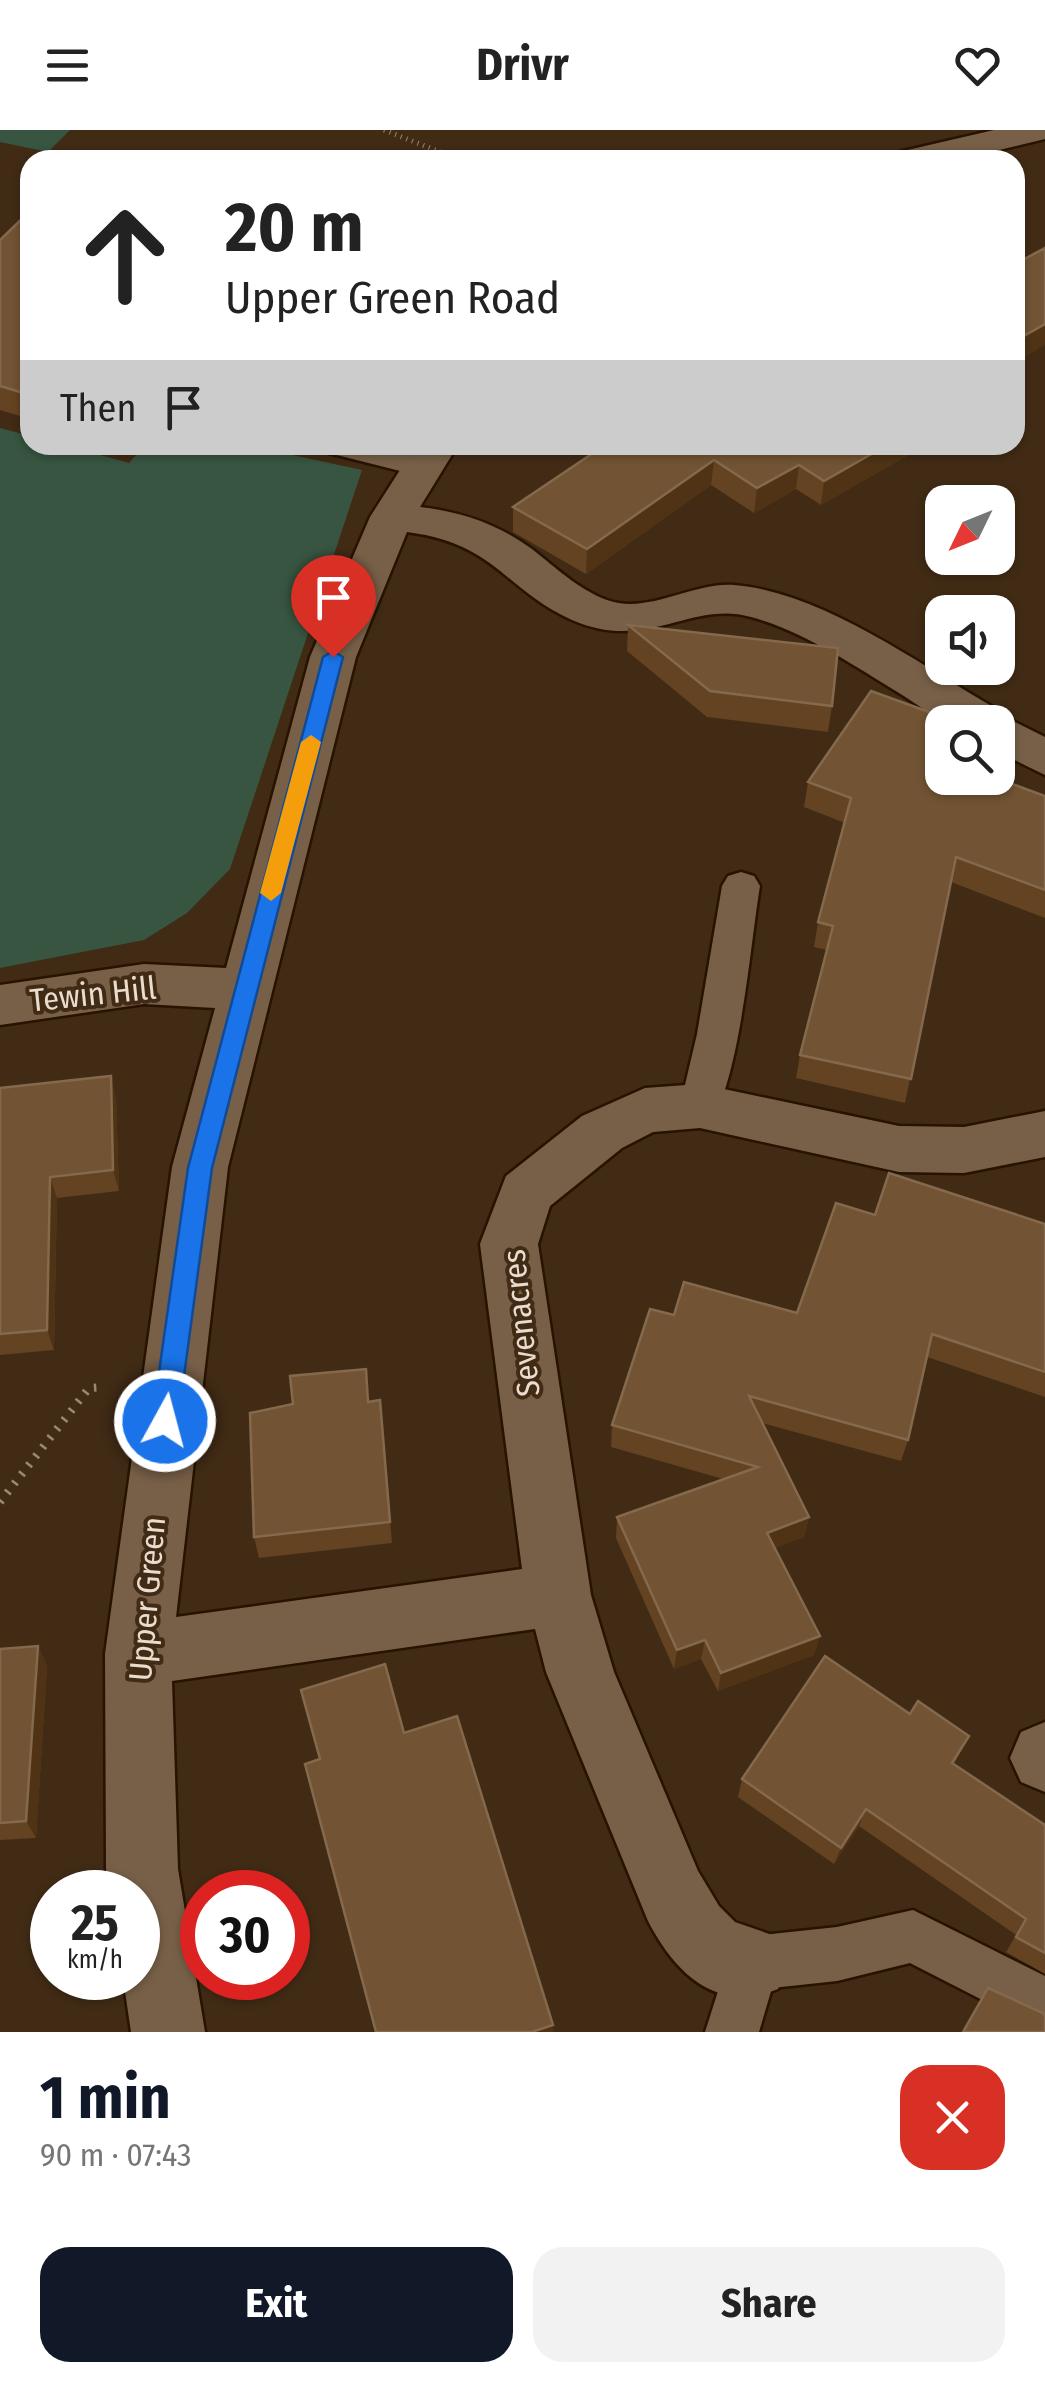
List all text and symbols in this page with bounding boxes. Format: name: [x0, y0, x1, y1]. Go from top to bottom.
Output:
icon: menu: [40, 38, 95, 93]
text: Drivr: [476, 38, 569, 92]
icon: heart: [950, 38, 1005, 93]
text: 20 m: [225, 186, 364, 270]
icon: ahead: [60, 190, 190, 320]
text: Upper Green Road: [225, 271, 560, 325]
icon: arrive: [156, 380, 211, 435]
text: Then: [60, 385, 136, 431]
north arrow: [925, 485, 1015, 575]
map controls: [925, 485, 1015, 795]
pin: [291, 555, 376, 658]
icon: arrive: [306, 570, 361, 625]
button: sound: [925, 595, 1015, 685]
button: search: [925, 705, 1015, 795]
street label: Tewin Hill: [28, 968, 158, 1020]
street label: Sevenacres: [494, 1248, 548, 1398]
position arrow: [113, 1369, 217, 1473]
street label: Upper Green: [121, 1515, 173, 1683]
speed limit sign: 30: [180, 1870, 310, 2000]
text: 25: [71, 1893, 119, 1953]
text: km/h: [67, 1945, 123, 1975]
text: 1 min: [40, 2062, 171, 2134]
button: close: [900, 2065, 1005, 2170]
text: 90 m · 07:43: [40, 2136, 191, 2174]
button: Exit: [40, 2247, 513, 2362]
button: Share: [533, 2247, 1005, 2362]

